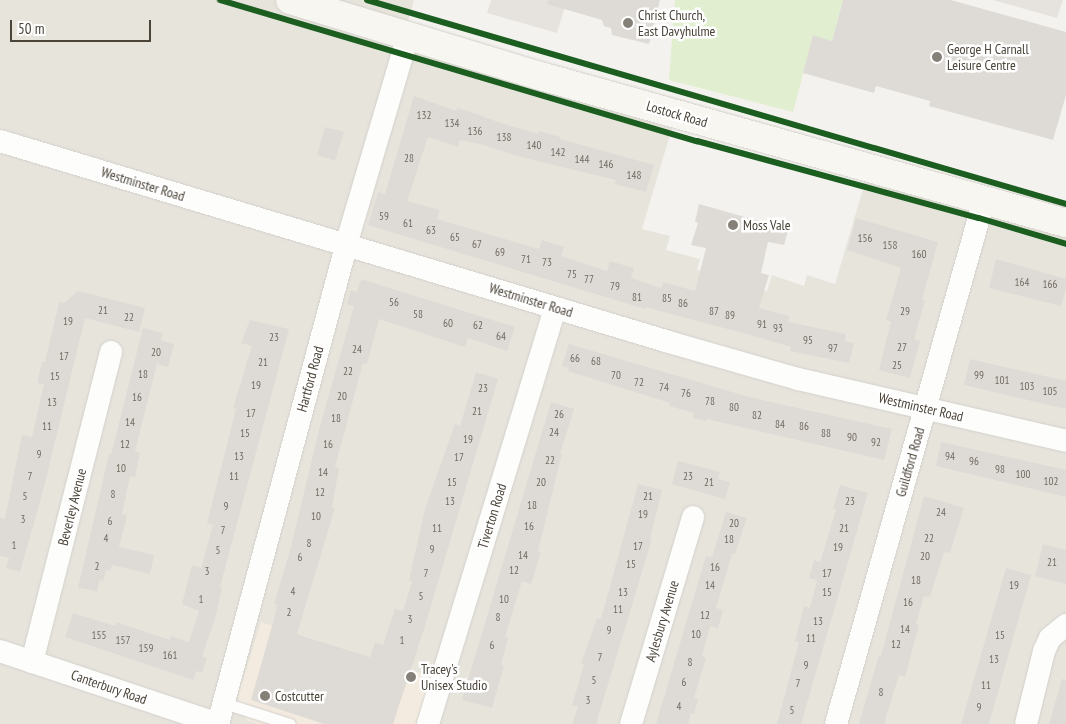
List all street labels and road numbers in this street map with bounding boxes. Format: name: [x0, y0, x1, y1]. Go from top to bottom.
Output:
street label: Lostock Road: [644, 97, 710, 131]
street label: Westminster Road: [99, 163, 187, 205]
street label: Westminster Road: [487, 279, 575, 321]
street label: Hartford Road: [293, 344, 327, 414]
street label: Westminster Road: [877, 389, 965, 425]
street label: Guildford Road: [892, 425, 928, 499]
street label: Beverley Avenue: [54, 466, 90, 548]
street label: Tiverton Road: [474, 481, 510, 551]
street label: Aylesbury Avenue: [642, 578, 682, 664]
street label: Canterbury Road: [69, 666, 149, 708]

